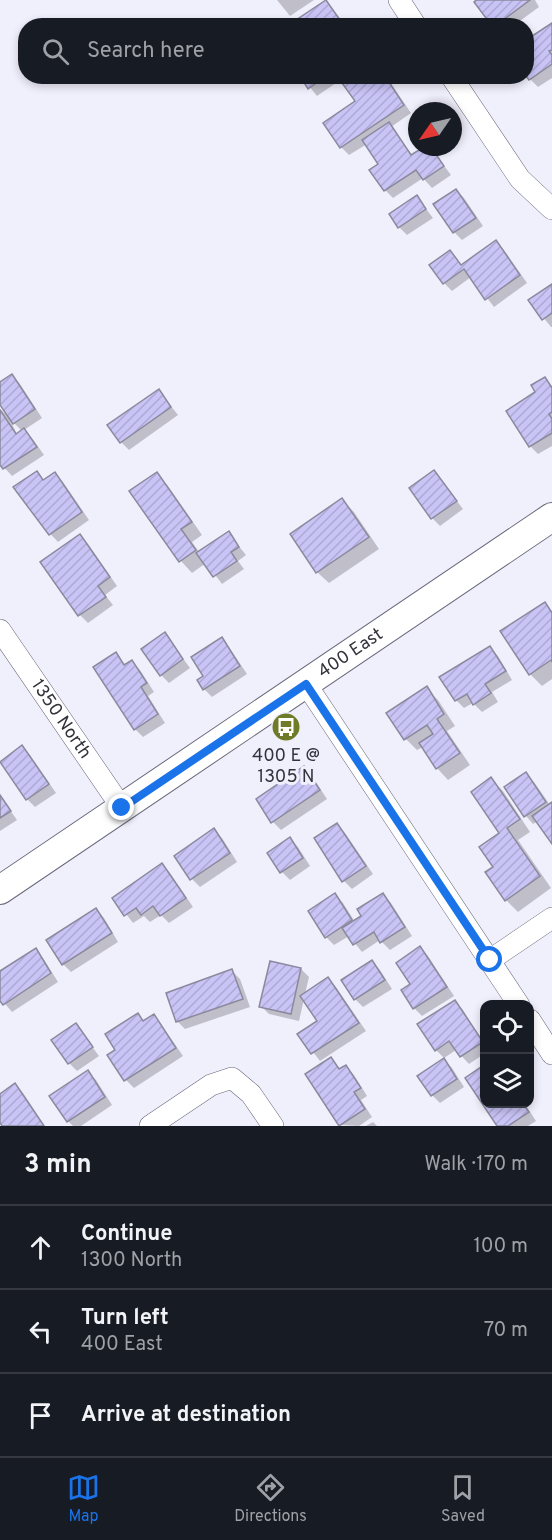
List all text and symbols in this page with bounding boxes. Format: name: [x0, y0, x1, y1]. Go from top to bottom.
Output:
search box: [18, 18, 534, 84]
icon: search: [39, 35, 72, 68]
text: Search here: [87, 38, 205, 65]
north arrow: [408, 102, 462, 156]
street label: 400 East: [314, 623, 387, 683]
street label: 1350 North: [26, 675, 96, 763]
bus stop icon: 400 E @ 1305 N: [270, 711, 302, 743]
place label: 400 E @ 1305 N: [252, 745, 320, 789]
route end: [108, 794, 134, 820]
route start: [476, 946, 502, 972]
map controls: [480, 1000, 534, 1108]
button: locate: [480, 1000, 534, 1054]
button: layers: [480, 1054, 534, 1108]
text: 3 min: [24, 1149, 92, 1182]
text: Walk · 170 m: [424, 1152, 528, 1178]
text: Continue: [81, 1221, 172, 1248]
icon: ahead: [24, 1231, 57, 1264]
text: 100 m: [473, 1234, 528, 1260]
text: 1300 North: [81, 1248, 182, 1274]
text: Turn left: [81, 1305, 169, 1332]
icon: left: [24, 1315, 57, 1348]
text: 70 m: [484, 1318, 528, 1344]
text: 400 East: [81, 1332, 163, 1358]
icon: arrive: [24, 1399, 57, 1432]
text: Arrive at destination: [81, 1402, 291, 1429]
tab: Map: [67, 1471, 100, 1527]
tab: Directions: [234, 1471, 307, 1527]
tab: Saved: [441, 1471, 485, 1527]

